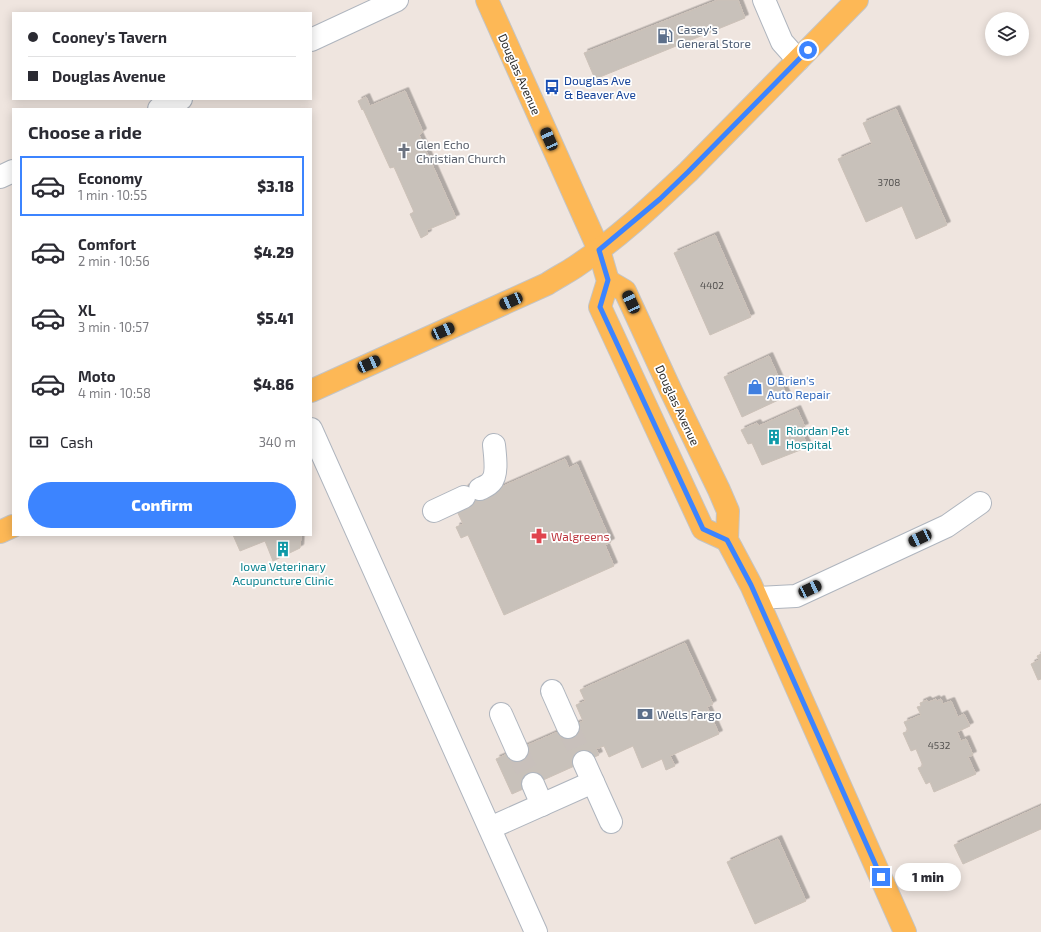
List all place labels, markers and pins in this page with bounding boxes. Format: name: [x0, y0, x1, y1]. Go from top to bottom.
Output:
place label: Casey's General Store: [677, 22, 751, 50]
fuel station icon: Casey's General Store: [656, 27, 674, 45]
place label: Douglas Ave & Beaver Ave: [564, 73, 636, 101]
bus stop icon: Douglas Ave & Beaver Ave: [543, 78, 561, 96]
place label: Glen Echo Christian Church: [416, 137, 506, 165]
church icon: Glen Echo Christian Church: [395, 142, 413, 160]
place label: O'Brien's Auto Repair: [767, 373, 831, 401]
shop icon: O'Brien's Auto Repair: [746, 378, 764, 396]
place label: Riordan Pet Hospital: [786, 423, 849, 451]
building icon: Riordan Pet Hospital: [765, 428, 783, 446]
pharmacy icon: Walgreens: [530, 527, 548, 545]
place label: Walgreens: [551, 529, 610, 543]
building icon: Iowa Veterinary Acupuncture Clinic: [274, 540, 292, 558]
place label: Iowa Veterinary Acupuncture Clinic: [232, 559, 334, 587]
bank icon: Wells Fargo: [636, 705, 654, 723]
place label: Wells Fargo: [657, 707, 722, 721]

